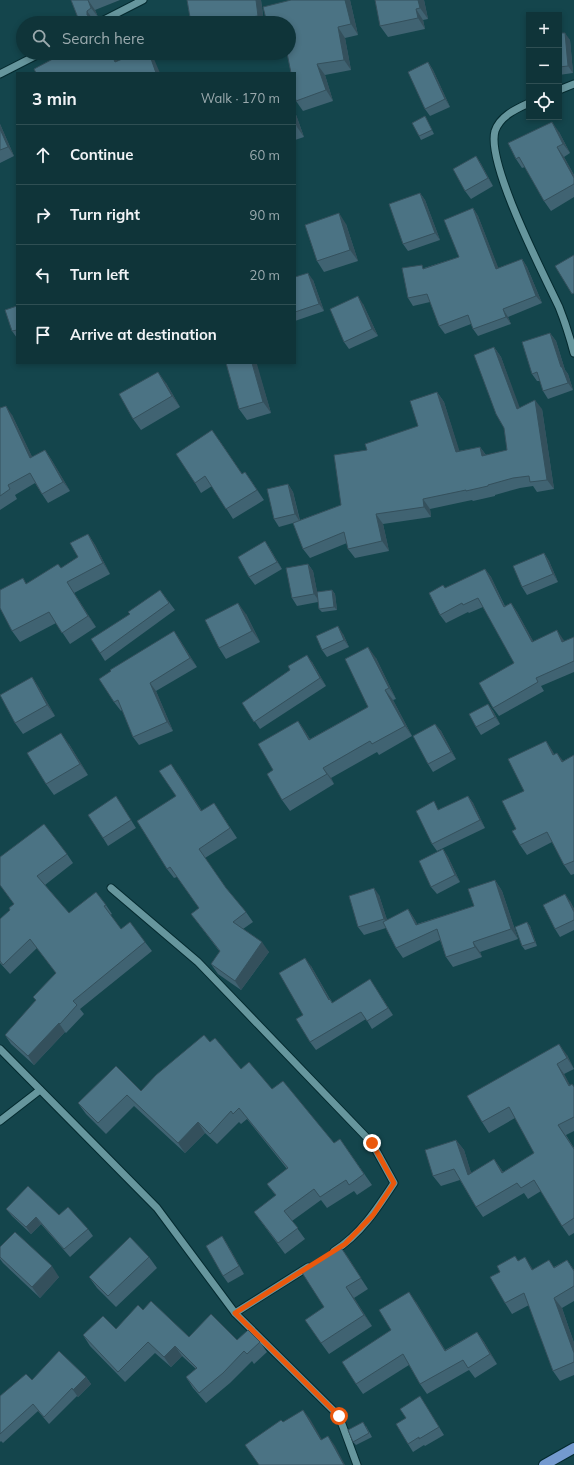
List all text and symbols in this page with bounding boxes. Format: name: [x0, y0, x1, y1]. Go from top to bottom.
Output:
map controls: [526, 12, 562, 120]
button: +: [526, 12, 562, 48]
search box: [16, 16, 296, 60]
icon: search: [30, 27, 52, 49]
text: Search here: [62, 29, 144, 48]
button: −: [526, 48, 562, 84]
button: locate: [526, 84, 562, 120]
text: 3 min: [32, 88, 77, 109]
text: Walk · 170 m: [201, 90, 280, 106]
icon: ahead: [32, 144, 54, 166]
text: Continue: [70, 145, 133, 164]
text: 60 m: [250, 147, 280, 163]
icon: right: [32, 204, 54, 226]
text: Turn right: [70, 205, 140, 224]
text: 90 m: [250, 207, 280, 223]
icon: left: [32, 264, 54, 286]
text: Turn left: [70, 265, 129, 284]
text: 20 m: [250, 267, 280, 283]
icon: arrive: [32, 324, 54, 346]
text: Arrive at destination: [70, 325, 217, 344]
route end: [363, 1134, 381, 1152]
route start: [330, 1407, 348, 1425]

